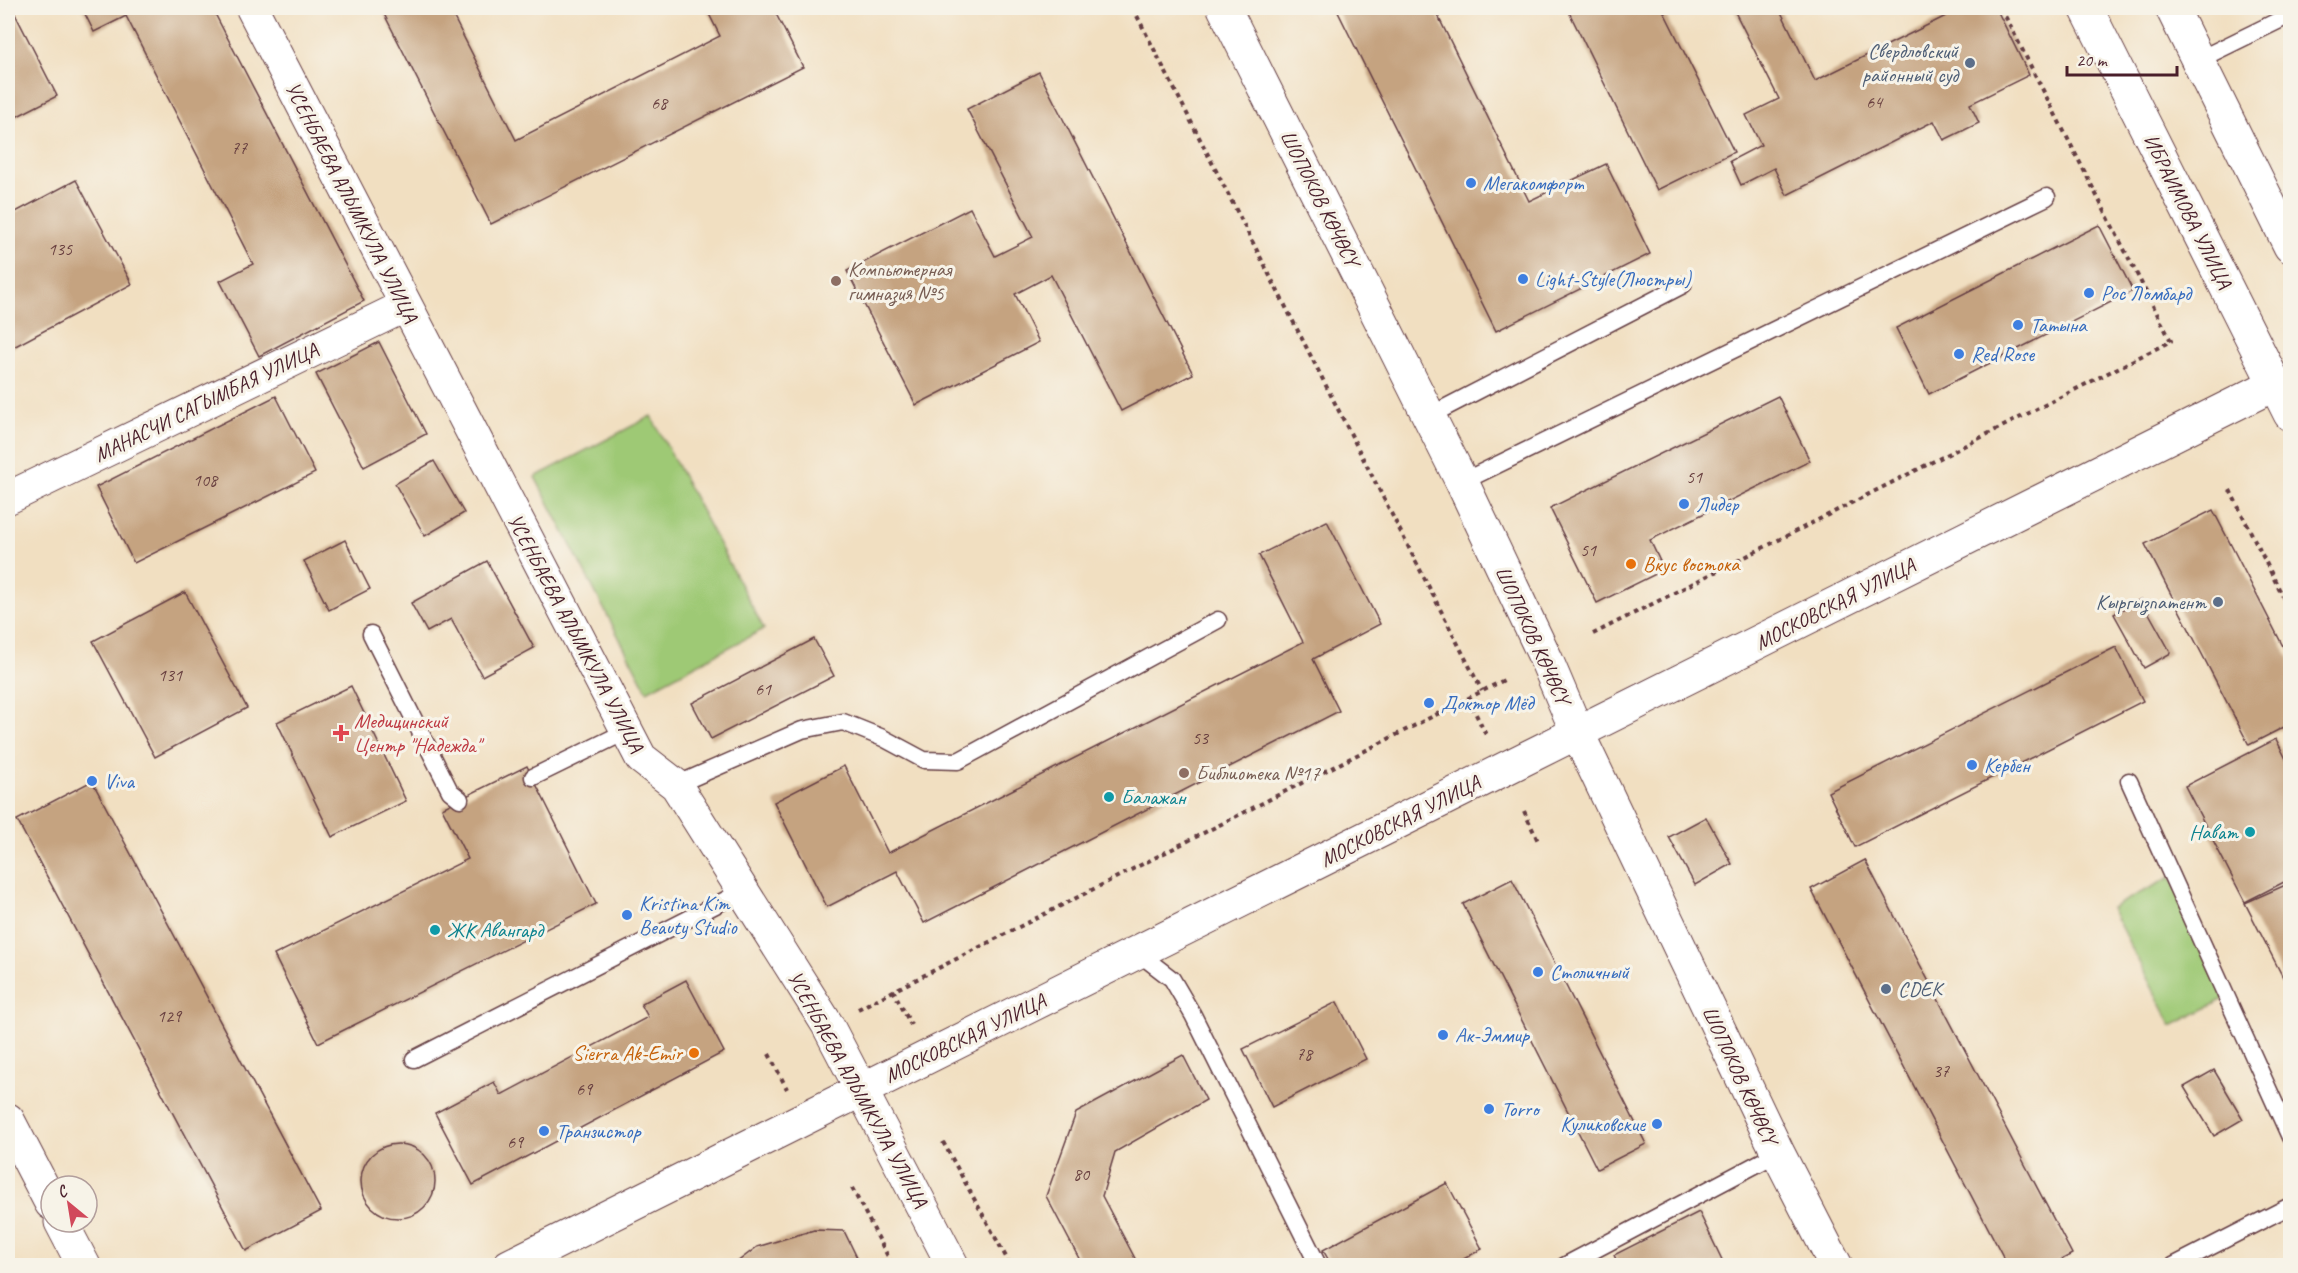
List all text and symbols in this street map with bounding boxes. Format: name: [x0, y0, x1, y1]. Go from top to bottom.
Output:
place label: Свердловский районный суд: [1862, 38, 1960, 88]
scale bar: [2067, 39, 2176, 77]
text: 20 m: [2076, 49, 2109, 71]
marker: Свердловский районный суд: [1963, 56, 1977, 70]
street label: УСЕНБАЕВА АЛЫМКУЛА УЛИЦА: [280, 77, 424, 327]
house number: 64: [1866, 91, 1884, 113]
house number: 68: [651, 92, 669, 114]
street label: ШОПОКОВ КӨЧӨСҮ: [1275, 126, 1367, 274]
street label: ИБРАИМОВА УЛИЦА: [2138, 129, 2238, 293]
house number: 77: [231, 137, 248, 159]
place label: Мегакомфорт: [1483, 170, 1585, 196]
marker: Мегакомфорт: [1464, 176, 1478, 190]
house number: 135: [48, 238, 73, 260]
place label: Компьютерная гимназия №5: [848, 256, 953, 307]
place label: Light-Style(Люстры): [1535, 266, 1692, 292]
marker: Light-Style(Люстры): [1516, 272, 1530, 286]
marker: Компьютерная гимназия №5: [829, 274, 843, 288]
place label: Рос Ломбард: [2101, 280, 2193, 306]
marker: Рос Ломбард: [2082, 286, 2096, 300]
place label: Татына: [2030, 312, 2088, 338]
marker: Татына: [2011, 318, 2025, 332]
street label: МАНАСЧИ САГЫМБАЯ УЛИЦА: [90, 336, 323, 468]
place label: Red Rose: [1971, 341, 2035, 367]
marker: Red Rose: [1952, 347, 1966, 361]
house number: 51: [1686, 466, 1703, 488]
house number: 108: [193, 469, 219, 491]
place label: Лидер: [1696, 491, 1740, 517]
marker: Лидер: [1677, 497, 1691, 511]
street label: УСЕНБАЕВА АЛЫМКУЛА УЛИЦА: [502, 509, 650, 757]
house number: 51: [1580, 539, 1597, 561]
place label: Вкус востока: [1643, 551, 1741, 577]
street label: МОСКОВСКАЯ УЛИЦА: [1751, 552, 1921, 656]
marker: Вкус востока: [1624, 557, 1638, 571]
street label: ШОПОКОВ КӨЧӨСҮ: [1490, 562, 1578, 712]
place label: Кыргызпатент: [2096, 589, 2207, 616]
marker: Кыргызпатент: [2211, 595, 2225, 609]
house number: 131: [158, 664, 183, 686]
house number: 61: [755, 678, 772, 700]
place label: Доктор Мёд: [1441, 690, 1536, 716]
marker: Доктор Мёд: [1422, 696, 1436, 710]
place label: Медицинский Центр "Надежда": [354, 708, 484, 758]
marker: Медицинский Центр "Надежда": [332, 724, 350, 742]
house number: 53: [1192, 727, 1210, 749]
place label: Кербен: [1984, 752, 2031, 778]
marker: Кербен: [1965, 758, 1979, 772]
place label: Библиотека №17: [1196, 760, 1321, 786]
marker: Библиотека №17: [1177, 766, 1191, 780]
place label: Viva: [104, 768, 135, 794]
street label: МОСКОВСКАЯ УЛИЦА: [1316, 769, 1486, 873]
marker: Viva: [85, 774, 99, 788]
place label: Балажан: [1121, 784, 1187, 810]
marker: Балажан: [1102, 790, 1116, 804]
place label: Нават: [2189, 819, 2239, 845]
marker: Нават: [2243, 825, 2257, 839]
place label: Kristina Kim Beauty Studio: [639, 890, 738, 940]
marker: Kristina Kim Beauty Studio: [620, 908, 634, 922]
place label: ЖК Авангард: [447, 917, 545, 943]
marker: ЖК Авангард: [428, 923, 442, 937]
place label: Столичный: [1550, 959, 1630, 985]
marker: Столичный: [1531, 965, 1545, 979]
street label: УСЕНБАЕВА АЛЫМКУЛА УЛИЦА: [782, 966, 934, 1212]
place label: CDEK: [1898, 976, 1945, 1002]
marker: CDEK: [1879, 982, 1893, 996]
street label: МОСКОВСКАЯ УЛИЦА: [880, 987, 1051, 1088]
street label: ШОПОКОВ КӨЧӨСҮ: [1697, 1002, 1785, 1152]
house number: 129: [157, 1005, 183, 1027]
place label: Ак-Эммир: [1455, 1022, 1531, 1048]
marker: Ак-Эммир: [1436, 1028, 1450, 1042]
place label: Sierra Ak-Emir: [572, 1040, 683, 1066]
house number: 78: [1296, 1043, 1314, 1065]
marker: Sierra Ak-Emir: [687, 1046, 701, 1060]
house number: 37: [1933, 1060, 1950, 1082]
house number: 69: [576, 1078, 594, 1100]
place label: Torro: [1501, 1096, 1541, 1122]
marker: Torro: [1482, 1102, 1496, 1116]
place label: Куликовские: [1560, 1111, 1646, 1137]
marker: Куликовские: [1650, 1117, 1664, 1131]
place label: Транзистор: [556, 1118, 642, 1144]
marker: Транзистор: [537, 1124, 551, 1138]
house number: 69: [507, 1131, 525, 1153]
house number: 80: [1073, 1163, 1091, 1185]
north arrow: [39, 1174, 99, 1234]
text: С: [54, 1180, 72, 1203]

